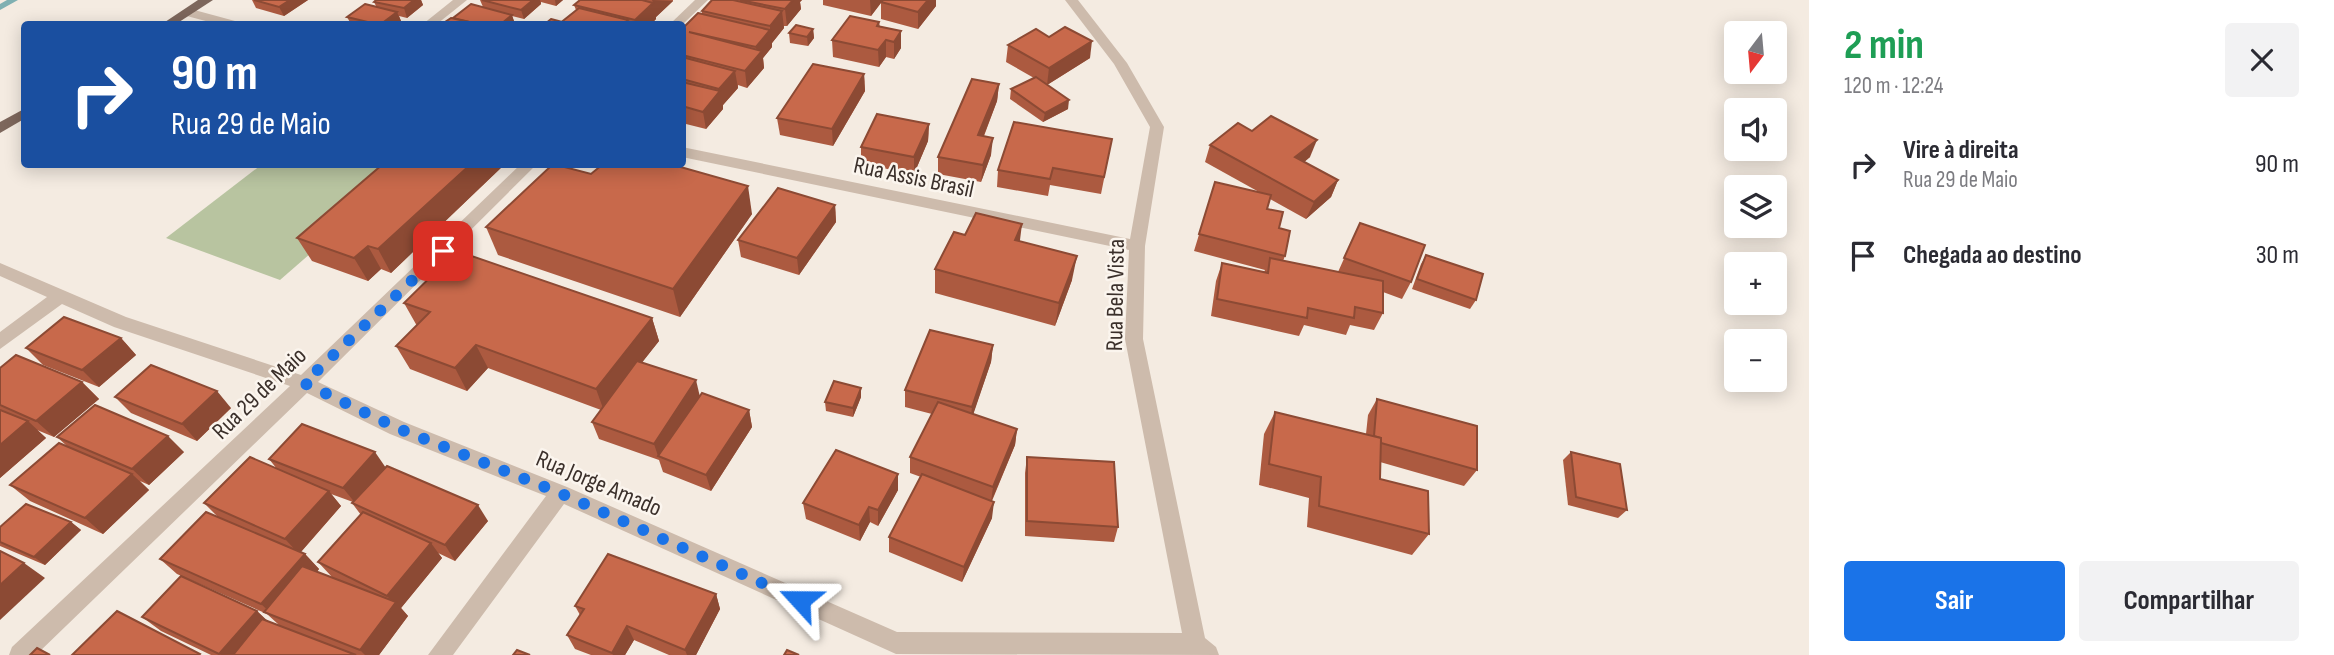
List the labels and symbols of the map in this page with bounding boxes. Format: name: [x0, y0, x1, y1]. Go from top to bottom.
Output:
north arrow: [1724, 21, 1787, 84]
street label: Rua Assis Brasil: [851, 151, 977, 204]
pin: [413, 221, 473, 281]
street label: Rua Bela Vista: [1100, 239, 1131, 351]
street label: Rua 29 de Maio: [206, 341, 313, 445]
street label: Rua Jorge Amado: [532, 444, 666, 523]
position arrow: [763, 563, 837, 637]

